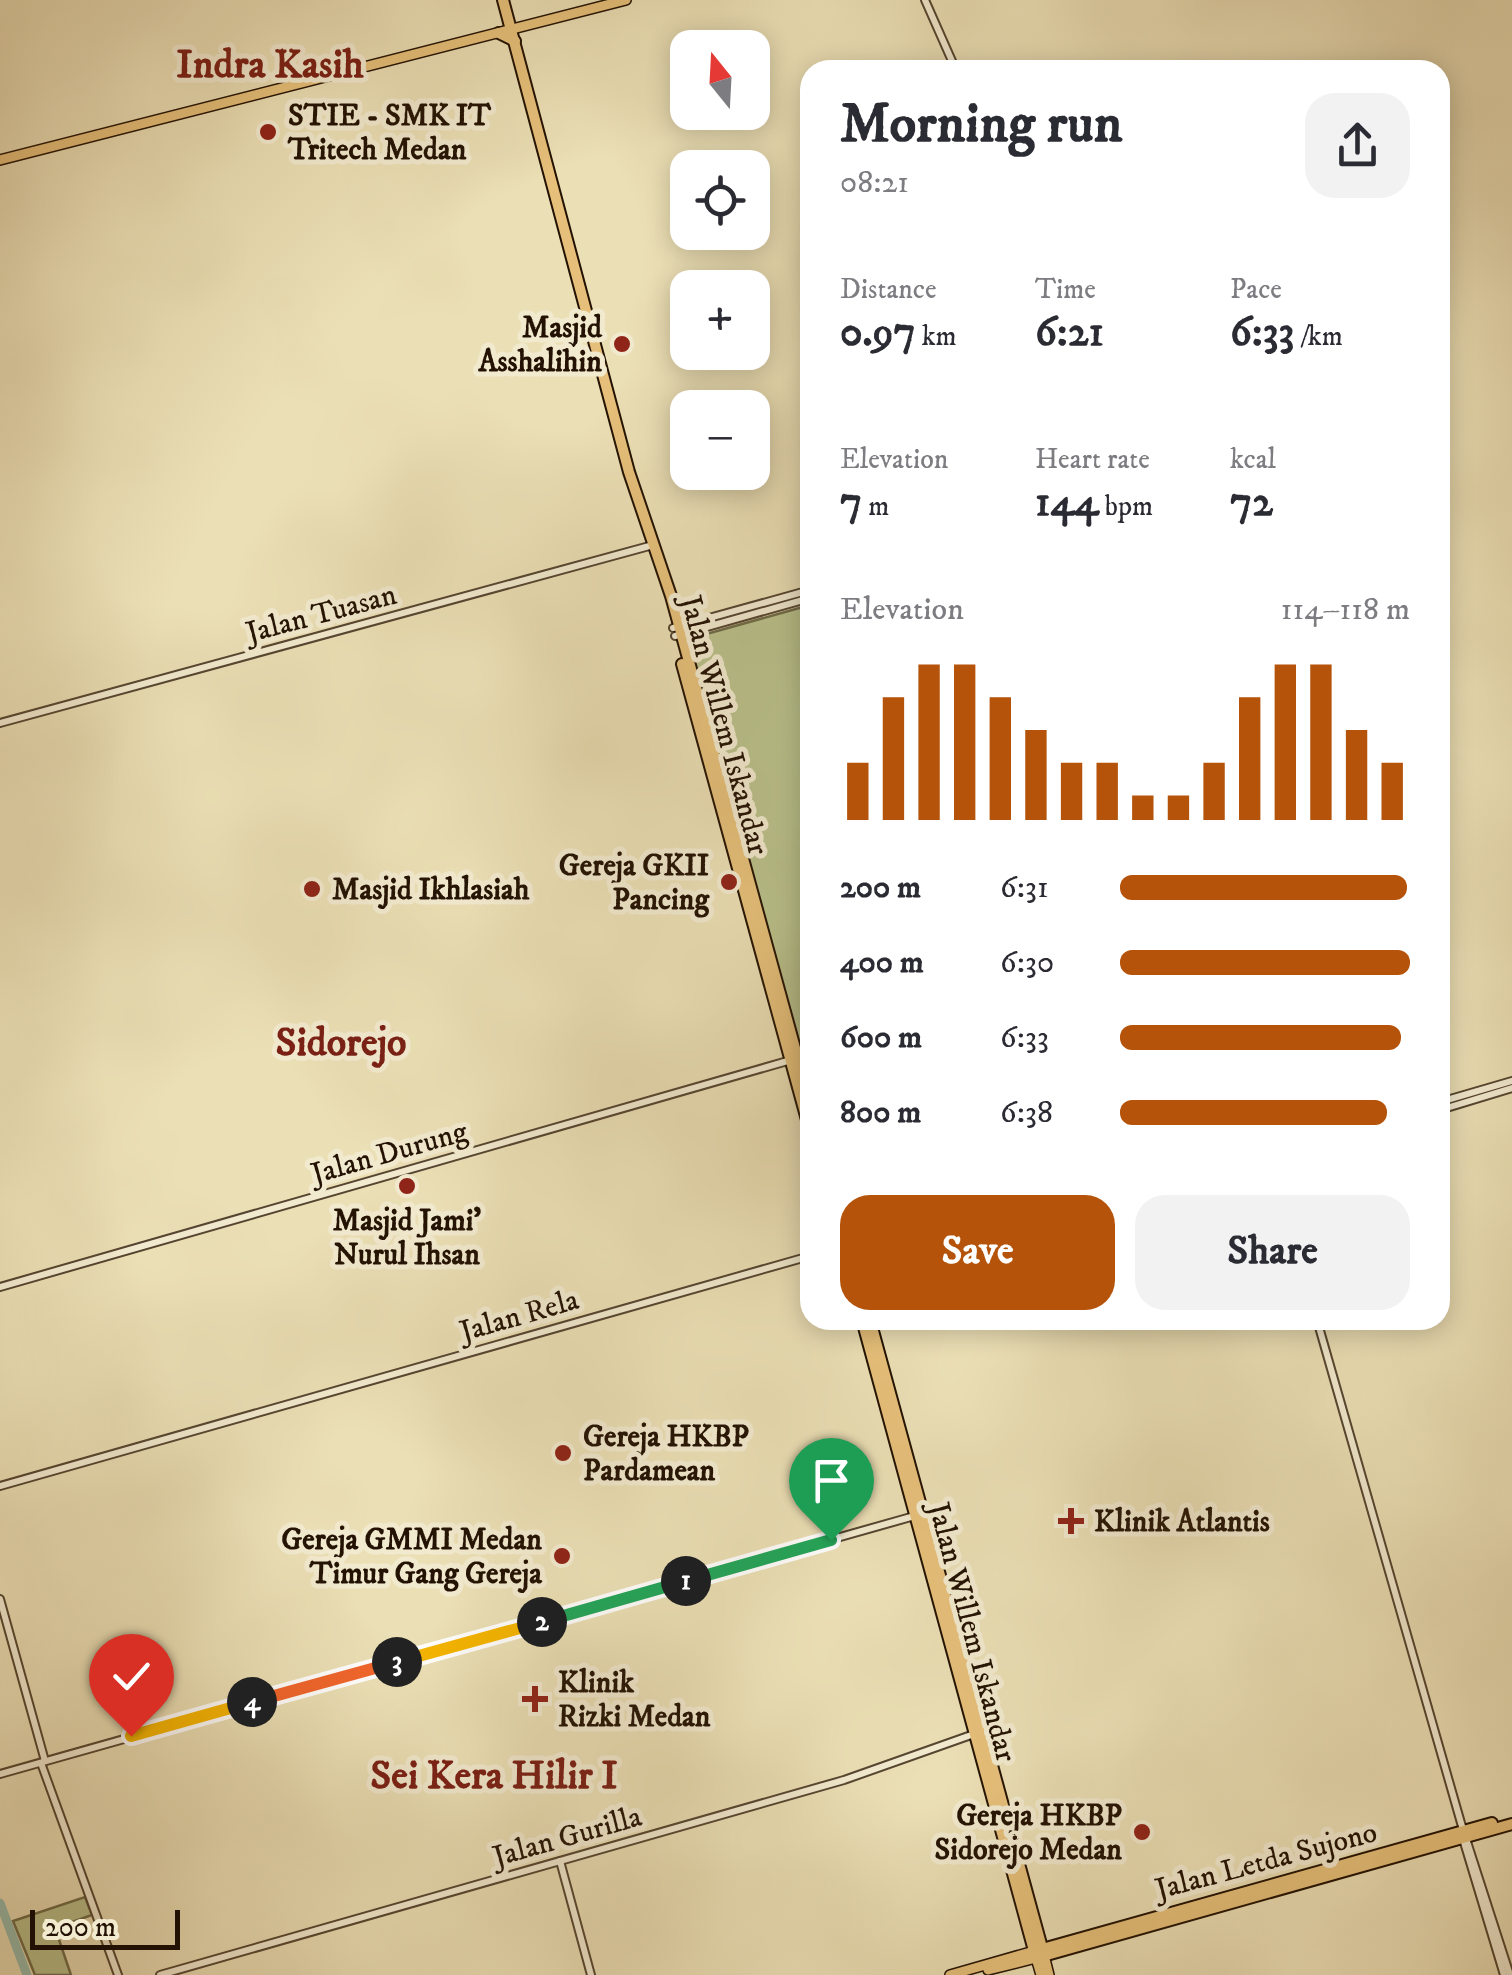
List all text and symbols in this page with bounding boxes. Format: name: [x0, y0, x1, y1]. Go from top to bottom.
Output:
north arrow: [670, 30, 770, 130]
map controls: [670, 30, 770, 490]
district label: Indra Kasih: [176, 41, 365, 91]
text: Morning run: [840, 91, 1122, 160]
button: share: [1305, 93, 1410, 198]
place label: STIE - SMK IT Tritech Medan: [287, 98, 491, 169]
marker: STIE - SMK IT Tritech Medan: [257, 121, 279, 143]
button: locate: [670, 150, 770, 250]
text: 08:21: [840, 163, 909, 203]
button: +: [670, 270, 770, 370]
text: Distance: [840, 272, 936, 307]
text: Time: [1035, 272, 1096, 307]
text: Pace: [1230, 272, 1282, 307]
text: 0.97: [840, 307, 916, 359]
text: 6:21: [1035, 307, 1104, 359]
text: 6:33: [1230, 307, 1294, 359]
place label: Masjid Asshalihin: [477, 310, 603, 381]
text: km: [916, 319, 957, 354]
text: /km: [1294, 319, 1343, 354]
marker: Masjid Asshalihin: [611, 333, 633, 355]
button: −: [670, 390, 770, 490]
text: Elevation: [840, 442, 948, 477]
text: Heart rate: [1035, 442, 1150, 477]
text: kcal: [1230, 442, 1276, 477]
text: 7: [840, 477, 862, 529]
text: 144: [1035, 477, 1099, 529]
text: 72: [1230, 477, 1273, 529]
text: m: [862, 489, 889, 524]
text: bpm: [1099, 489, 1153, 524]
street label: Jalan Tuasan: [239, 577, 401, 653]
street label: Jalan Willem Iskandar: [670, 589, 776, 859]
text: Elevation: [840, 590, 964, 630]
text: 114–118 m: [1281, 590, 1410, 630]
place label: Gereja GKII Pancing: [559, 848, 710, 919]
text: 200 m: [840, 868, 921, 908]
text: 6:31: [1000, 868, 1049, 908]
marker: Gereja GKII Pancing: [718, 871, 740, 893]
place label: Masjid Ikhlasiah: [332, 872, 530, 909]
marker: Masjid Ikhlasiah: [301, 878, 323, 900]
text: 400 m: [840, 943, 924, 983]
text: 6:30: [1000, 943, 1054, 983]
text: 600 m: [840, 1018, 922, 1058]
text: 6:33: [1000, 1018, 1049, 1058]
district label: Sidorejo: [275, 1019, 407, 1069]
text: 800 m: [840, 1093, 921, 1133]
text: 6:38: [1000, 1093, 1053, 1133]
street label: Jalan Durung: [304, 1113, 472, 1194]
marker: Masjid Jami' Nurul Ihsan: [396, 1175, 418, 1197]
button: Save: [840, 1195, 1115, 1310]
button: Share: [1135, 1195, 1410, 1310]
place label: Masjid Jami' Nurul Ihsan: [333, 1203, 482, 1274]
street label: Jalan Rela: [453, 1282, 583, 1352]
place label: Gereja HKBP Pardamean: [583, 1419, 749, 1490]
pin: [789, 1438, 874, 1541]
marker: Gereja HKBP Pardamean: [552, 1442, 574, 1464]
icon: arrive: [804, 1453, 859, 1508]
street label: Jalan Willem Iskandar: [918, 1496, 1024, 1766]
place label: Klinik Atlantis: [1094, 1504, 1270, 1541]
marker: Klinik Atlantis: [1058, 1508, 1084, 1534]
place label: Gereja GMMI Medan Timur Gang Gereja: [281, 1522, 543, 1593]
marker: Gereja GMMI Medan Timur Gang Gereja: [551, 1545, 573, 1567]
pin: 1: [661, 1556, 711, 1606]
text: 1: [681, 1563, 691, 1598]
pin: 2: [517, 1597, 567, 1647]
text: 2: [535, 1604, 549, 1639]
pin: [89, 1634, 174, 1737]
pin: 3: [372, 1637, 422, 1687]
text: 3: [392, 1644, 402, 1679]
icon: check: [104, 1649, 159, 1704]
place label: Klinik Rizki Medan: [558, 1665, 711, 1736]
pin: 4: [227, 1677, 277, 1727]
text: 4: [244, 1684, 260, 1719]
marker: Klinik Rizki Medan: [522, 1686, 548, 1712]
district label: Sei Kera Hilir I: [370, 1752, 618, 1802]
street label: Jalan Gurilla: [486, 1798, 646, 1877]
place label: Gereja HKBP Sidorejo Medan: [934, 1798, 1123, 1869]
street label: Jalan Letda Sujono: [1149, 1814, 1381, 1910]
marker: Gereja HKBP Sidorejo Medan: [1131, 1821, 1153, 1843]
scale bar: [30, 1905, 180, 1950]
text: 200 m: [45, 1910, 116, 1945]

